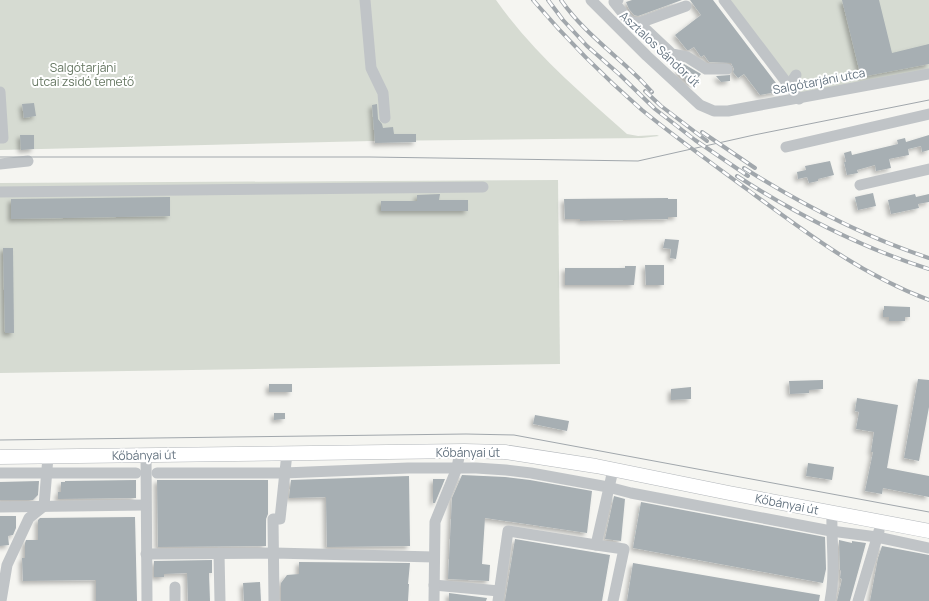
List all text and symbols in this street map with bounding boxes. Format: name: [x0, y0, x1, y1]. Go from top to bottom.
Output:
street label: Asztalos Sándor út: [616, 7, 704, 91]
park label: Salgótarjáni utcai zsidó temető: [32, 59, 134, 90]
street label: Salgótarjáni utca: [771, 64, 867, 98]
street label: Kőbányai út: [436, 444, 500, 461]
street label: Kőbányai út: [112, 446, 176, 464]
street label: Kőbányai út: [754, 490, 820, 519]

